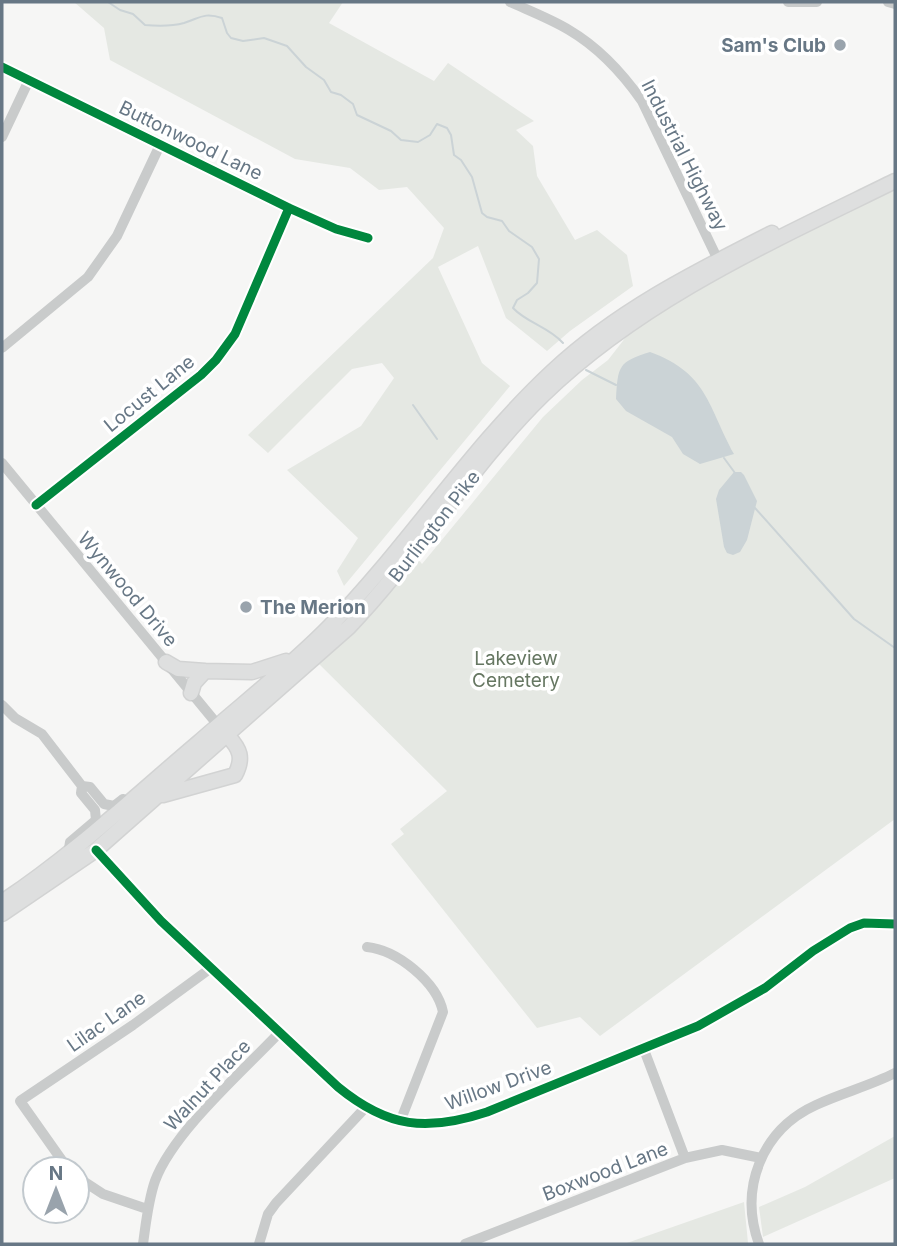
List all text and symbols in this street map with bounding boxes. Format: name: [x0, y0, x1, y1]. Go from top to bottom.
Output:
place label: Sam's Club: [721, 34, 826, 57]
marker: Sam's Club: [832, 37, 848, 53]
street label: Industrial Highway: [637, 76, 733, 235]
street label: Buttonwood Lane: [115, 96, 266, 185]
street label: Locust Lane: [100, 350, 199, 437]
street label: Burlington Pike: [384, 466, 485, 587]
street label: Wynwood Drive: [73, 527, 182, 651]
place label: The Merion: [260, 596, 366, 619]
marker: The Merion: [238, 599, 254, 615]
park label: Lakeview Cemetery: [472, 647, 560, 692]
street label: Lilac Lane: [63, 986, 150, 1057]
street label: Walnut Place: [159, 1035, 255, 1136]
street label: Willow Drive: [442, 1056, 555, 1115]
street label: Boxwood Lane: [539, 1137, 671, 1206]
north arrow: [21, 1155, 91, 1225]
text: N: [49, 1162, 63, 1185]

